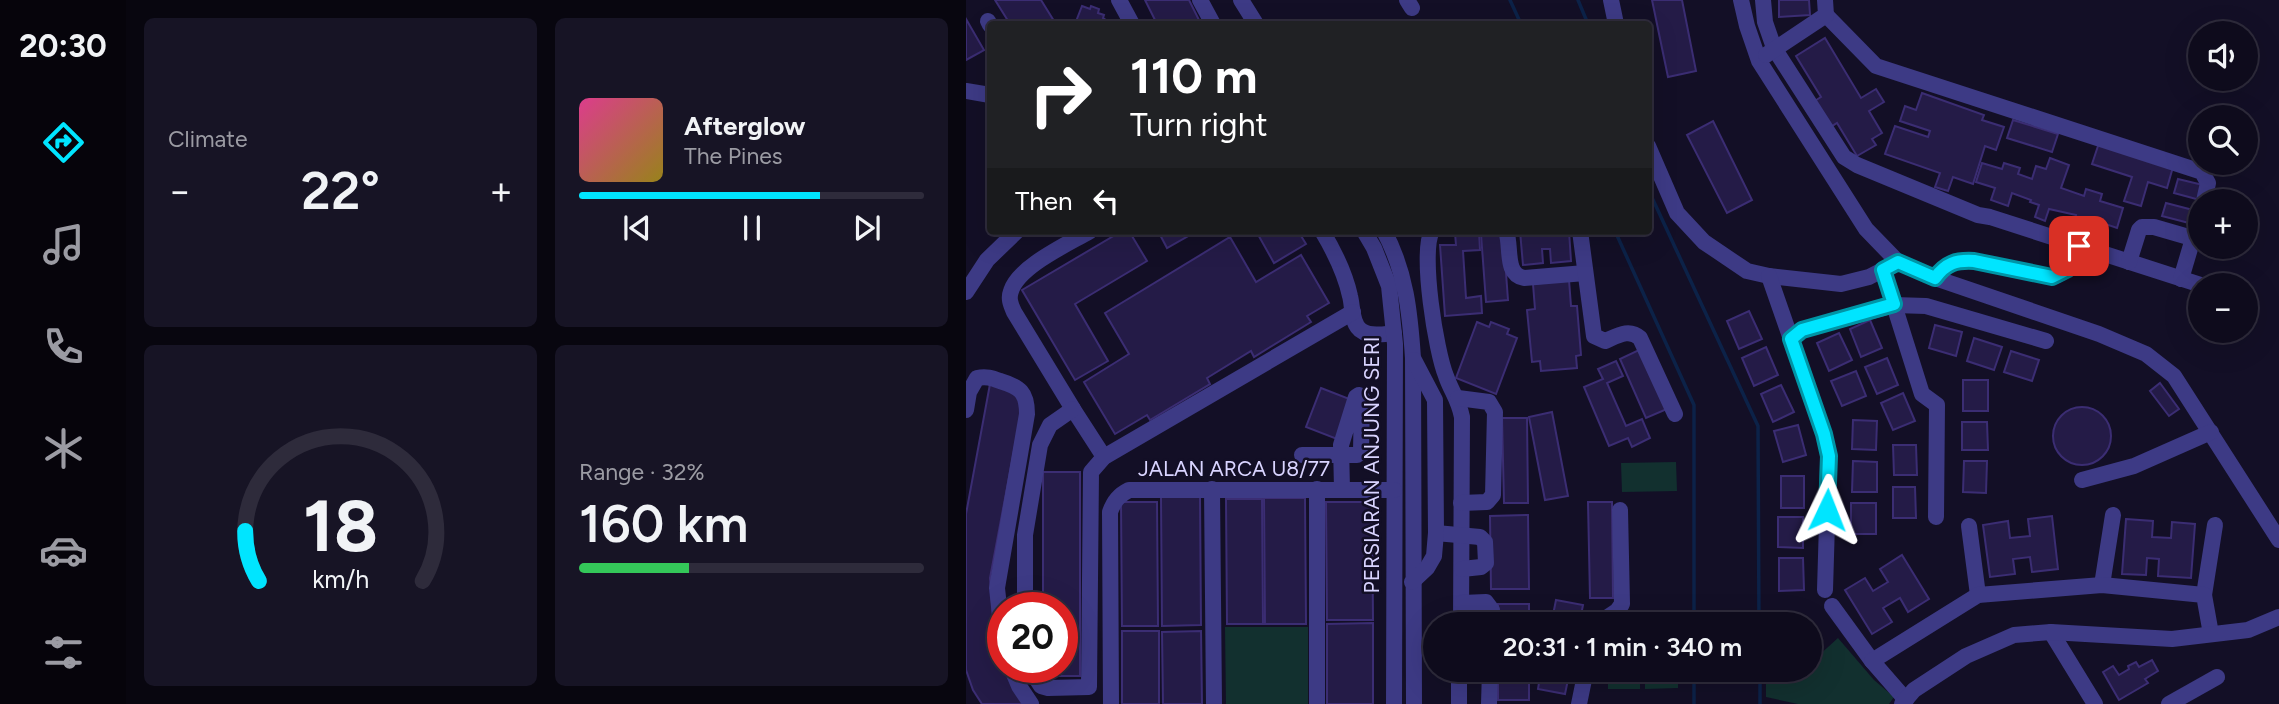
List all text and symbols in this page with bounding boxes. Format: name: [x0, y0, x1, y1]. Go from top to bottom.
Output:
map controls: [2188, 21, 2258, 343]
button: sound: [2188, 21, 2258, 91]
text: 20:30: [19, 27, 107, 65]
text: 110 m: [1130, 46, 1258, 105]
icon: right: [1015, 49, 1106, 140]
button: search: [2188, 105, 2258, 175]
text: Turn right: [1130, 106, 1268, 144]
text: Afterglow: [684, 110, 806, 142]
icon: directions: [39, 118, 88, 167]
text: Climate: [168, 125, 247, 153]
text: The Pines: [684, 142, 783, 170]
text: 22°: [301, 160, 380, 222]
text: −: [168, 168, 192, 214]
text: +: [489, 168, 513, 214]
icon: left: [1087, 182, 1125, 220]
text: Then: [1015, 185, 1073, 217]
button: +: [2188, 189, 2258, 259]
icon: previous: [618, 209, 656, 247]
icon: pause: [733, 209, 771, 247]
icon: next: [848, 209, 886, 247]
pin: [2049, 216, 2109, 276]
icon: music: [39, 220, 88, 269]
icon: arrive: [2060, 227, 2098, 265]
button: −: [2188, 273, 2258, 343]
icon: phone: [39, 322, 88, 371]
street label: PERSIARAN ANJUNG SERI: [1359, 336, 1384, 594]
icon: climate: [39, 424, 88, 473]
street label: JALAN ARCA U8/77: [1138, 456, 1330, 481]
text: Range · 32%: [579, 458, 705, 486]
position arrow: [1790, 473, 1864, 547]
text: 18: [303, 483, 378, 570]
text: 160 km: [579, 493, 749, 555]
icon: car: [39, 526, 88, 575]
text: km/h: [312, 564, 369, 594]
speed limit sign: 20: [987, 592, 1078, 683]
icon: filters: [39, 628, 88, 677]
text: 20:31 · 1 min · 340 m: [1503, 631, 1742, 663]

